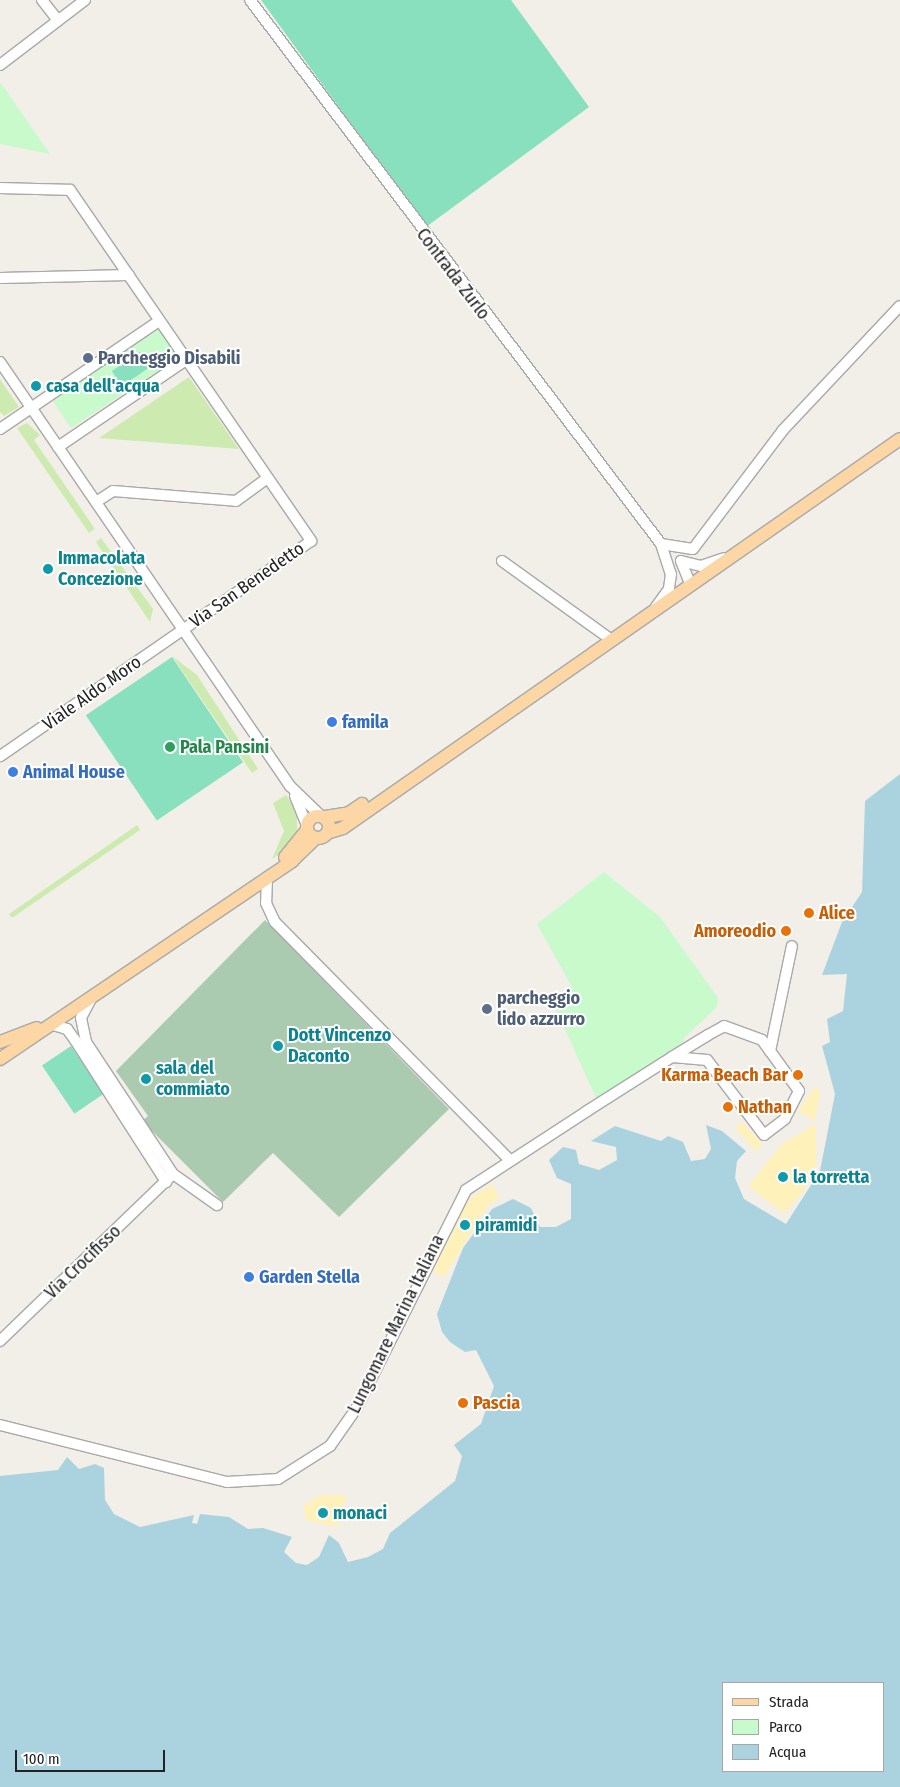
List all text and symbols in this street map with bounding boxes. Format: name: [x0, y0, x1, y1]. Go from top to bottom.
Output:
street label: Contrada Zurlo: [412, 224, 494, 324]
place label: Parcheggio Disabili: [98, 347, 240, 369]
marker: Parcheggio Disabili: [82, 352, 94, 364]
place label: casa dell'acqua: [46, 375, 160, 397]
marker: casa dell'acqua: [30, 380, 42, 392]
street label: Via San Benedetto: [186, 537, 308, 633]
place label: Immacolata Concezione: [58, 548, 145, 590]
marker: Immacolata Concezione: [42, 563, 54, 575]
street label: Viale Aldo Moro: [39, 651, 145, 735]
place label: famila: [342, 711, 389, 733]
marker: famila: [326, 716, 338, 728]
place label: Pala Pansini: [180, 736, 269, 758]
marker: Pala Pansini: [164, 741, 176, 753]
place label: Animal House: [23, 761, 125, 783]
marker: Animal House: [7, 766, 19, 778]
place label: Alice: [819, 902, 855, 924]
marker: Alice: [803, 907, 815, 919]
place label: Amoreodio: [694, 920, 776, 942]
marker: Amoreodio: [780, 925, 792, 937]
place label: parcheggio lido azzurro: [497, 988, 585, 1030]
marker: parcheggio lido azzurro: [481, 1003, 493, 1015]
place label: Dott Vincenzo Daconto: [288, 1025, 391, 1068]
marker: Dott Vincenzo Daconto: [272, 1040, 284, 1052]
place label: sala del commiato: [156, 1058, 230, 1100]
place label: Karma Beach Bar: [661, 1064, 788, 1086]
marker: Karma Beach Bar: [792, 1069, 804, 1081]
marker: sala del commiato: [140, 1073, 152, 1085]
place label: Nathan: [738, 1096, 792, 1118]
marker: Nathan: [722, 1101, 734, 1113]
place label: la torretta: [793, 1166, 869, 1188]
marker: la torretta: [777, 1171, 789, 1183]
place label: piramidi: [475, 1214, 537, 1236]
marker: piramidi: [459, 1219, 471, 1231]
street label: Via Crocifisso: [41, 1220, 125, 1304]
street label: Lungomare Marina Italiana: [343, 1231, 449, 1417]
place label: Garden Stella: [259, 1266, 360, 1288]
marker: Garden Stella: [243, 1271, 255, 1283]
place label: Pascia: [473, 1392, 520, 1414]
marker: Pascia: [457, 1397, 469, 1409]
place label: monaci: [333, 1502, 387, 1524]
marker: monaci: [317, 1507, 329, 1519]
legend: [722, 1682, 885, 1772]
text: Strada: [769, 1693, 809, 1711]
text: Parco: [769, 1718, 802, 1736]
scale bar: [18, 1740, 168, 1772]
text: Acqua: [769, 1743, 806, 1761]
text: 100 m: [23, 1750, 60, 1768]

